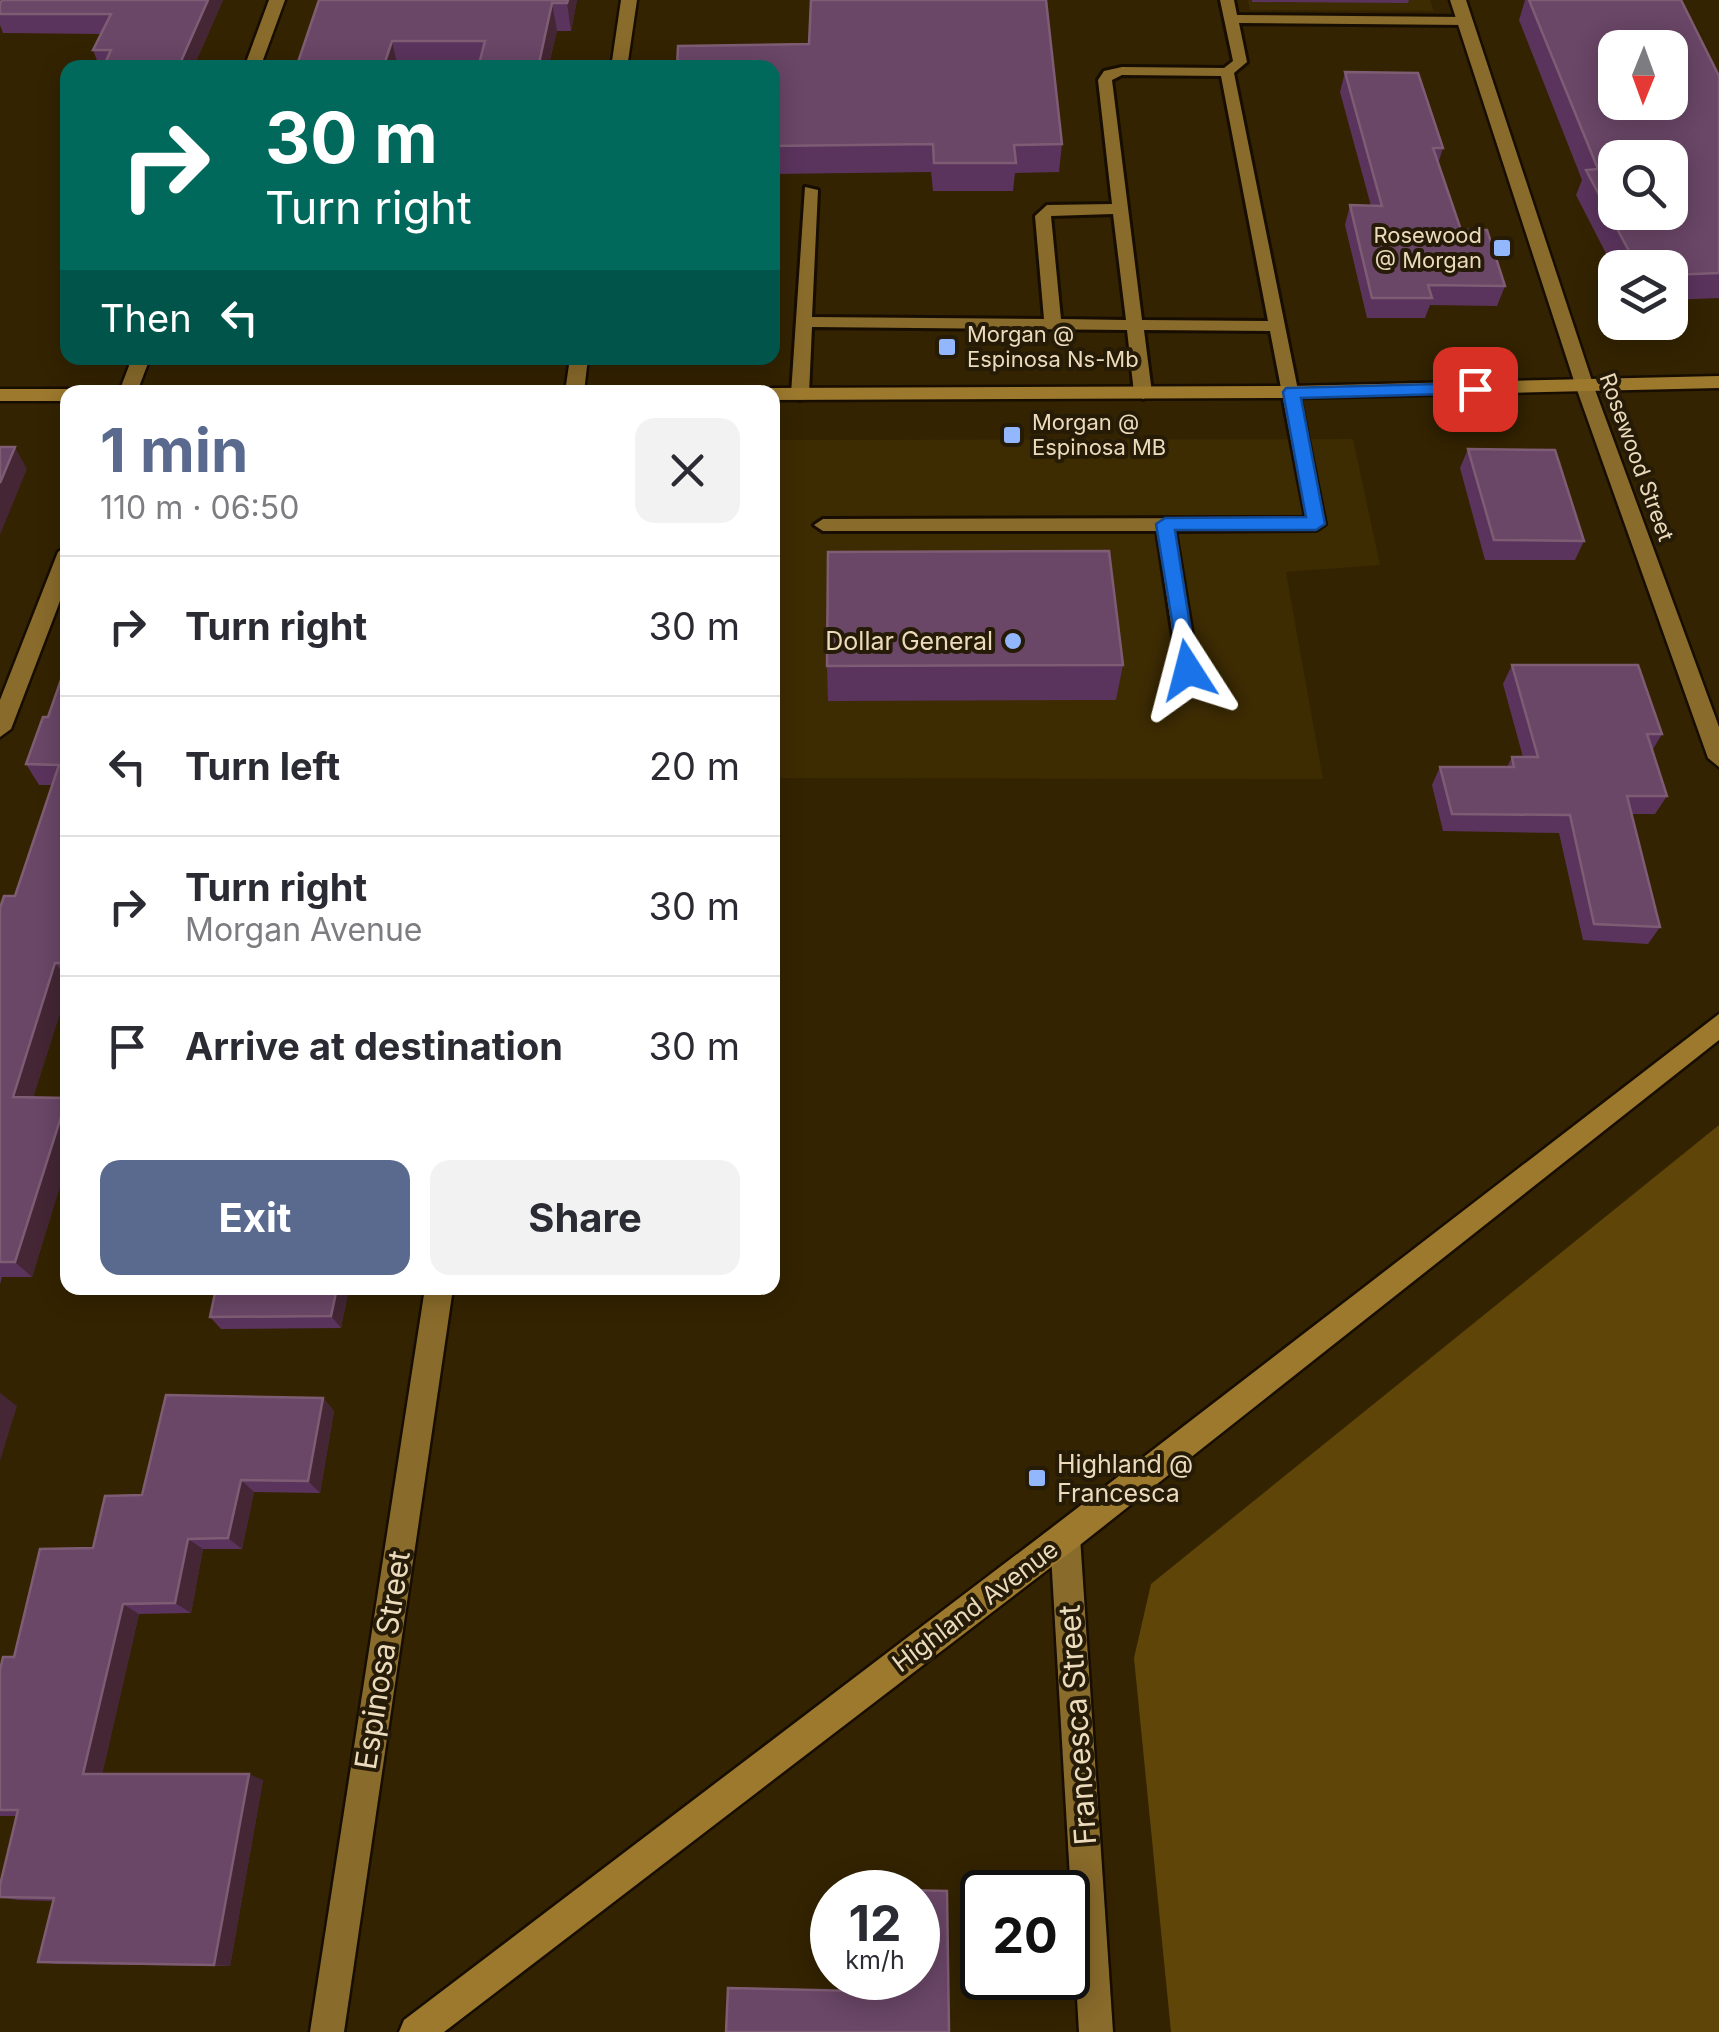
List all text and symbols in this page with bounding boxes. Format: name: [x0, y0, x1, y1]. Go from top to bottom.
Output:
north arrow: [1598, 30, 1688, 120]
map controls: [1598, 30, 1688, 340]
text: 30 m: [265, 95, 438, 180]
icon: right: [100, 100, 230, 230]
button: search: [1598, 140, 1688, 230]
text: Turn right: [265, 180, 472, 235]
place label: Rosewood @ Morgan: [1373, 222, 1482, 273]
marker: Rosewood @ Morgan: [1491, 237, 1513, 259]
button: layers: [1598, 250, 1688, 340]
icon: left: [212, 290, 267, 345]
text: Then: [100, 295, 192, 341]
place label: Morgan @ Espinosa Ns-Mb: [967, 321, 1139, 372]
marker: Morgan @ Espinosa Ns-Mb: [936, 336, 958, 358]
pin: [1433, 347, 1518, 432]
icon: arrive: [1448, 362, 1503, 417]
street label: Rosewood Street: [1595, 369, 1679, 545]
place label: Morgan @ Espinosa MB: [1032, 409, 1166, 460]
text: 1 min: [100, 414, 248, 486]
button: close: [635, 418, 740, 523]
marker: Morgan @ Espinosa MB: [1001, 424, 1023, 446]
text: 110 m · 06:50: [100, 488, 299, 527]
icon: right: [100, 599, 155, 654]
text: Turn right: [185, 603, 367, 649]
text: 30 m: [649, 603, 740, 649]
position arrow: [1136, 618, 1240, 722]
place label: Dollar General: [825, 626, 993, 656]
marker: Dollar General: [1002, 630, 1024, 652]
icon: left: [100, 739, 155, 794]
text: Turn left: [185, 743, 340, 789]
text: 20 m: [649, 743, 740, 789]
text: Turn right: [185, 864, 367, 910]
icon: right: [100, 879, 155, 934]
text: 30 m: [649, 883, 740, 929]
text: Morgan Avenue: [185, 910, 423, 949]
icon: arrive: [100, 1019, 155, 1074]
text: Arrive at destination: [185, 1023, 563, 1069]
text: 30 m: [649, 1023, 740, 1069]
button: Exit: [100, 1160, 410, 1275]
button: Share: [430, 1160, 740, 1275]
place label: Highland @ Francesca: [1057, 1449, 1193, 1508]
marker: Highland @ Francesca: [1026, 1467, 1048, 1489]
street label: Highland Avenue: [886, 1534, 1064, 1678]
street label: Espinosa Street: [347, 1548, 417, 1772]
street label: Francesca Street: [1051, 1604, 1103, 1846]
speed limit sign: 20: [960, 1870, 1090, 2000]
text: 12: [848, 1893, 902, 1953]
text: km/h: [845, 1945, 905, 1975]

